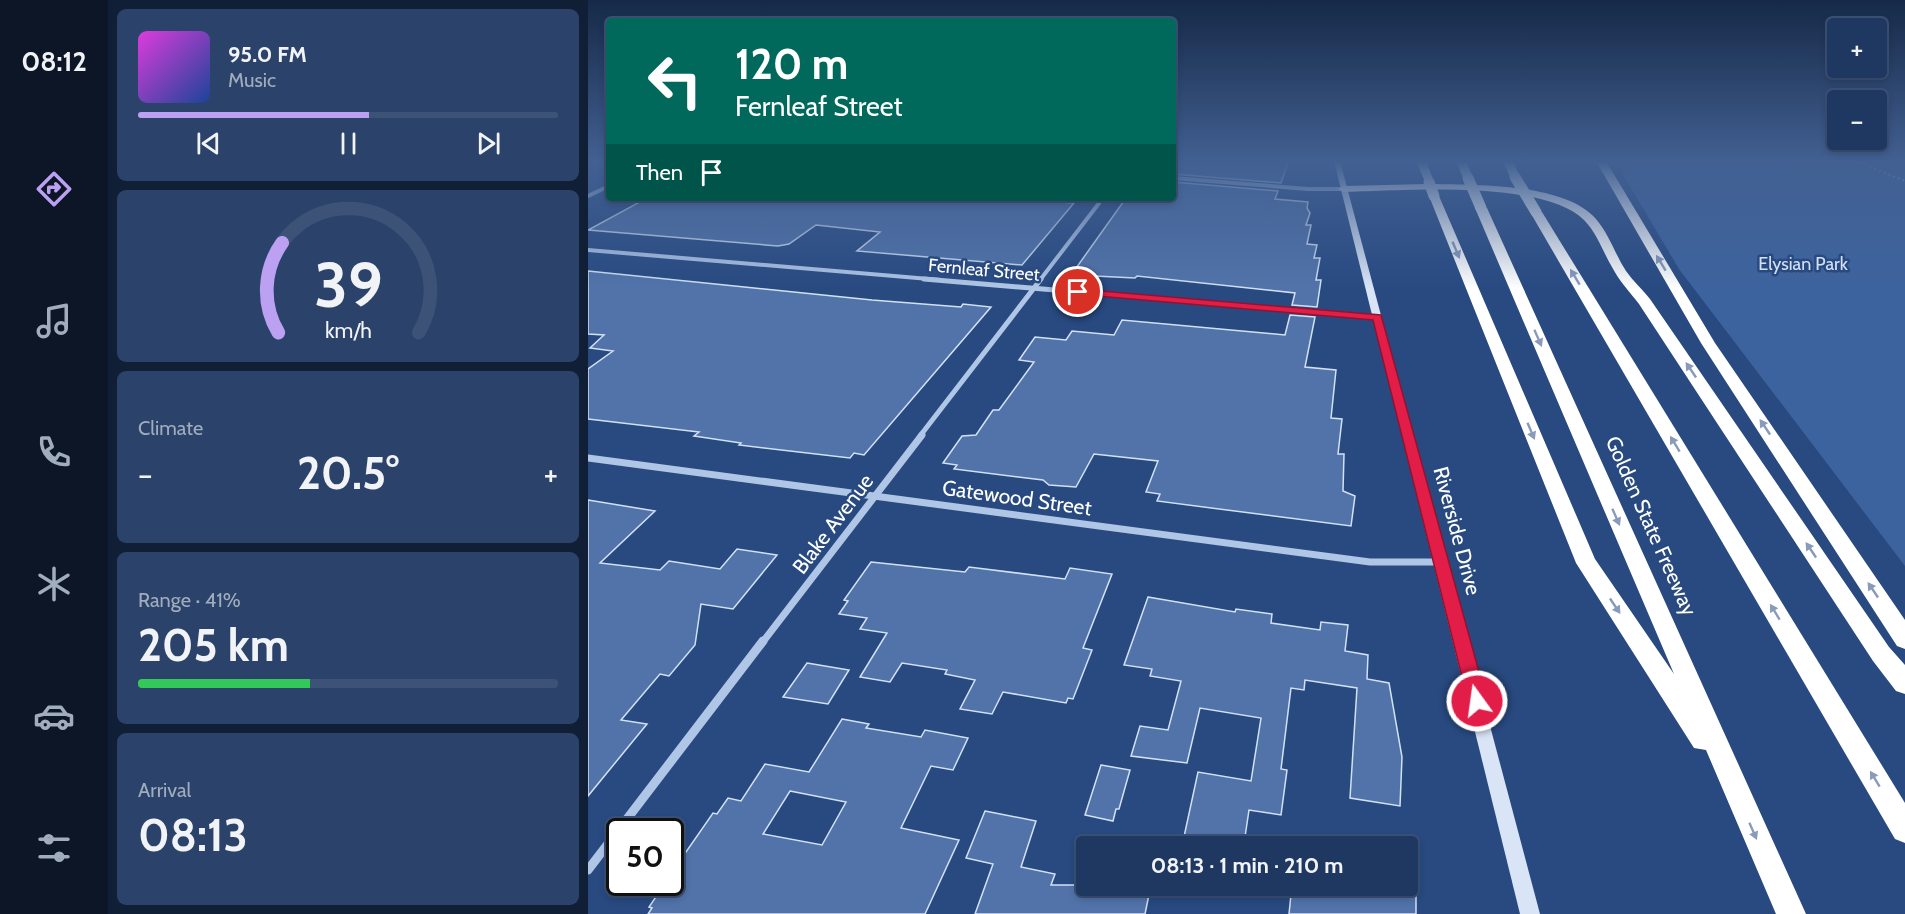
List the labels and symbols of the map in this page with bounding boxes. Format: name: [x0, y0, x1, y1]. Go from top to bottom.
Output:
one-way arrow: [1451, 242, 1461, 260]
park label: Elysian Park: [1758, 253, 1849, 275]
street label: Fernleaf Street: [927, 254, 1041, 286]
one-way arrow: [1655, 255, 1666, 271]
pin: [1052, 266, 1103, 317]
one-way arrow: [1569, 269, 1580, 285]
one-way arrow: [1533, 330, 1543, 348]
one-way arrow: [1685, 362, 1696, 378]
one-way arrow: [1759, 419, 1770, 436]
one-way arrow: [1526, 422, 1536, 440]
street label: Golden State Freeway: [1601, 432, 1702, 620]
one-way arrow: [1670, 435, 1680, 452]
street label: Riverside Drive: [1428, 464, 1487, 598]
street label: Blake Avenue: [787, 469, 878, 579]
street label: Gatewood Street: [941, 475, 1093, 520]
one-way arrow: [1612, 508, 1621, 526]
one-way arrow: [1805, 541, 1816, 558]
one-way arrow: [1867, 582, 1878, 598]
one-way arrow: [1609, 598, 1620, 614]
one-way arrow: [1770, 604, 1781, 620]
position arrow: [1445, 669, 1509, 733]
one-way arrow: [1870, 770, 1880, 787]
speed limit sign: 50: [606, 818, 684, 896]
one-way arrow: [1749, 822, 1758, 839]

